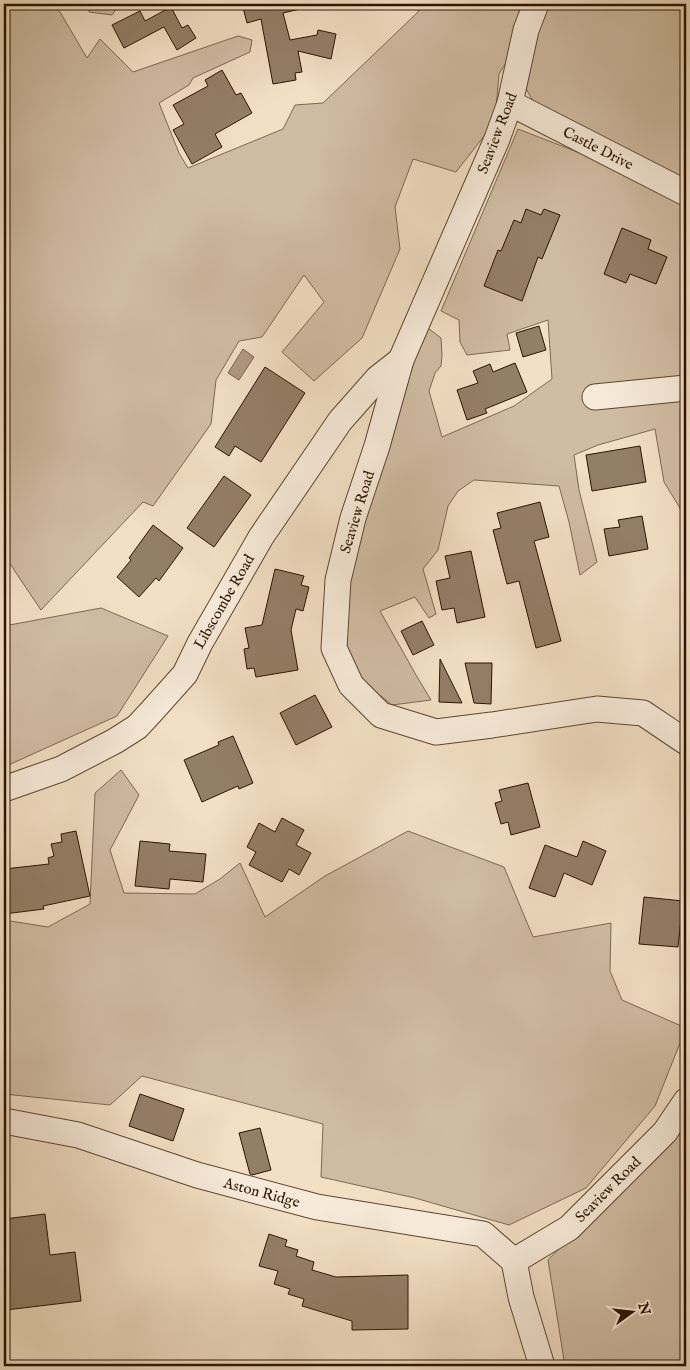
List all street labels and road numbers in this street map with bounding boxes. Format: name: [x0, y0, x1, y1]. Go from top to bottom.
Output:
street label: Seaview Road: [473, 89, 522, 176]
street label: Castle Drive: [559, 123, 637, 175]
street label: Seaview Road: [336, 468, 379, 556]
street label: Libscombe Road: [190, 550, 259, 653]
street label: Seaview Road: [571, 1152, 646, 1227]
street label: Aston Ridge: [221, 1173, 302, 1212]

